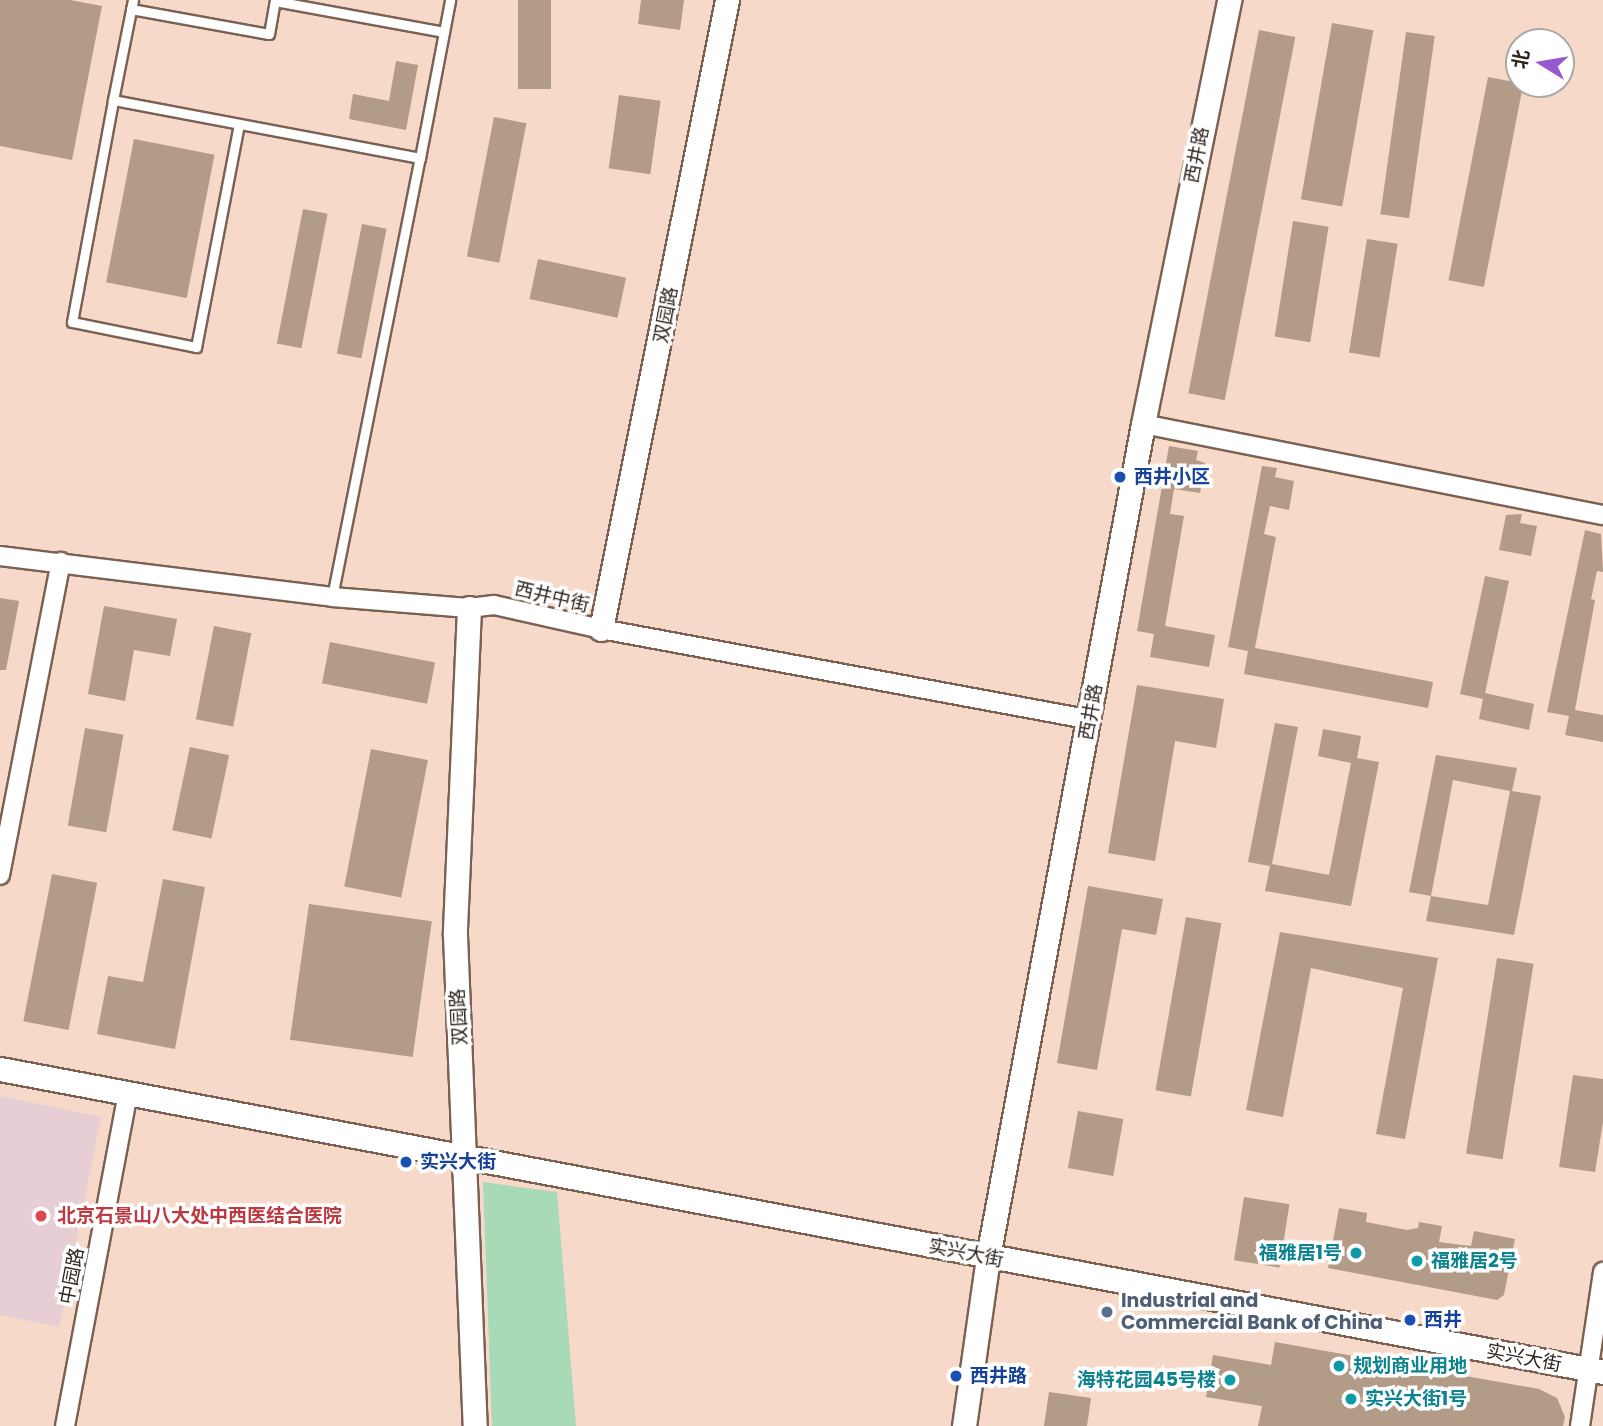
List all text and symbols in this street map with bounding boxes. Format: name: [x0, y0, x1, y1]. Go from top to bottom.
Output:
north arrow: [1505, 28, 1575, 98]
text: 北: [1506, 47, 1536, 71]
street label: 西井路: [1180, 125, 1214, 185]
street label: 双园路: [649, 285, 683, 345]
place label: 西井小区: [1134, 466, 1210, 488]
marker: 西井小区: [1112, 469, 1128, 485]
street label: 西井中街: [512, 577, 592, 617]
street label: 西井路: [1075, 682, 1107, 742]
street label: 双园路: [446, 988, 472, 1046]
place label: 实兴大街: [420, 1151, 496, 1173]
marker: 实兴大街: [398, 1154, 414, 1170]
place label: 北京石景山八大处中西医结合医院: [57, 1205, 342, 1227]
marker: 北京石景山八大处中西医结合医院: [31, 1206, 51, 1226]
street label: 实兴大街: [927, 1235, 1005, 1271]
place label: 福雅居1号: [1259, 1242, 1342, 1264]
marker: 福雅居1号: [1348, 1245, 1364, 1261]
street label: 中园路: [55, 1246, 89, 1306]
place label: 福雅居2号: [1431, 1250, 1518, 1272]
marker: 福雅居2号: [1409, 1253, 1425, 1269]
place label: Industrial and Commercial Bank of China: [1121, 1290, 1383, 1334]
marker: Industrial and Commercial Bank of China: [1099, 1304, 1115, 1320]
place label: 西井: [1424, 1309, 1462, 1331]
marker: 西井: [1402, 1312, 1418, 1328]
street label: 实兴大街: [1485, 1340, 1563, 1376]
place label: 规划商业用地: [1353, 1355, 1467, 1377]
marker: 规划商业用地: [1331, 1358, 1347, 1374]
place label: 西井路: [970, 1365, 1027, 1387]
marker: 西井路: [948, 1368, 964, 1384]
place label: 海特花园45号楼: [1077, 1369, 1216, 1391]
marker: 海特花园45号楼: [1222, 1372, 1238, 1388]
place label: 实兴大街1号: [1365, 1388, 1467, 1410]
marker: 实兴大街1号: [1343, 1391, 1359, 1407]

